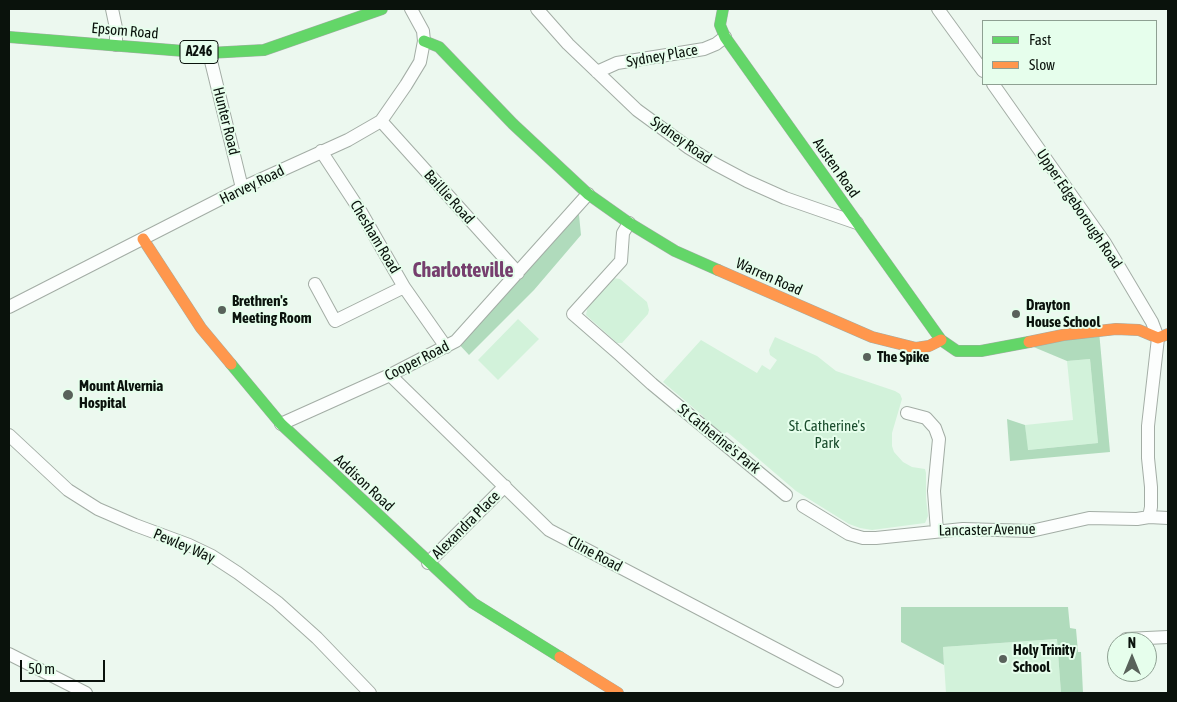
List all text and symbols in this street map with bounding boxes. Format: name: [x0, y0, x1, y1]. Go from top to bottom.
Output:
street label: Epsom Road: [91, 19, 159, 43]
legend: [982, 20, 1157, 85]
text: Fast: [1029, 31, 1051, 48]
road number: A246: [180, 41, 218, 64]
street label: Sydney Place: [625, 41, 699, 71]
text: Slow: [1029, 56, 1055, 73]
street label: Hunter Road: [209, 85, 243, 157]
street label: Sydney Road: [647, 113, 715, 167]
street label: Austen Road: [809, 135, 863, 201]
street label: Upper Edgeborough Road: [1032, 146, 1126, 272]
street label: Harvey Road: [217, 162, 287, 208]
street label: Baillie Road: [420, 166, 478, 228]
street label: Chesham Road: [346, 197, 404, 277]
street label: Warren Road: [733, 254, 805, 300]
district label: Charlotteville: [413, 259, 513, 283]
place label: Brethren's Meeting Room: [232, 292, 312, 327]
place label: Drayton House School: [1026, 296, 1100, 331]
marker: Brethren's Meeting Room: [216, 304, 228, 316]
marker: Drayton House School: [1010, 308, 1022, 320]
street label: Cooper Road: [382, 337, 452, 385]
place label: The Spike: [877, 348, 929, 366]
marker: The Spike: [861, 351, 873, 363]
place label: Mount Alvernia Hospital: [79, 377, 163, 412]
marker: Mount Alvernia Hospital: [61, 388, 75, 402]
street label: St Catherine's Park: [674, 400, 764, 478]
park label: St. Catherine's Park: [789, 417, 865, 452]
street label: Addison Road: [330, 451, 398, 515]
street label: Alexandra Place: [428, 487, 504, 563]
street label: Lancaster Avenue: [938, 520, 1036, 540]
street label: Pewley Way: [151, 525, 217, 567]
street label: Cline Road: [565, 532, 625, 576]
north arrow: [1107, 632, 1157, 682]
text: N: [1128, 635, 1136, 651]
place label: Holy Trinity School: [1013, 641, 1076, 676]
scale bar: [22, 650, 108, 682]
marker: Holy Trinity School: [997, 653, 1009, 665]
text: 50 m: [28, 660, 55, 677]

